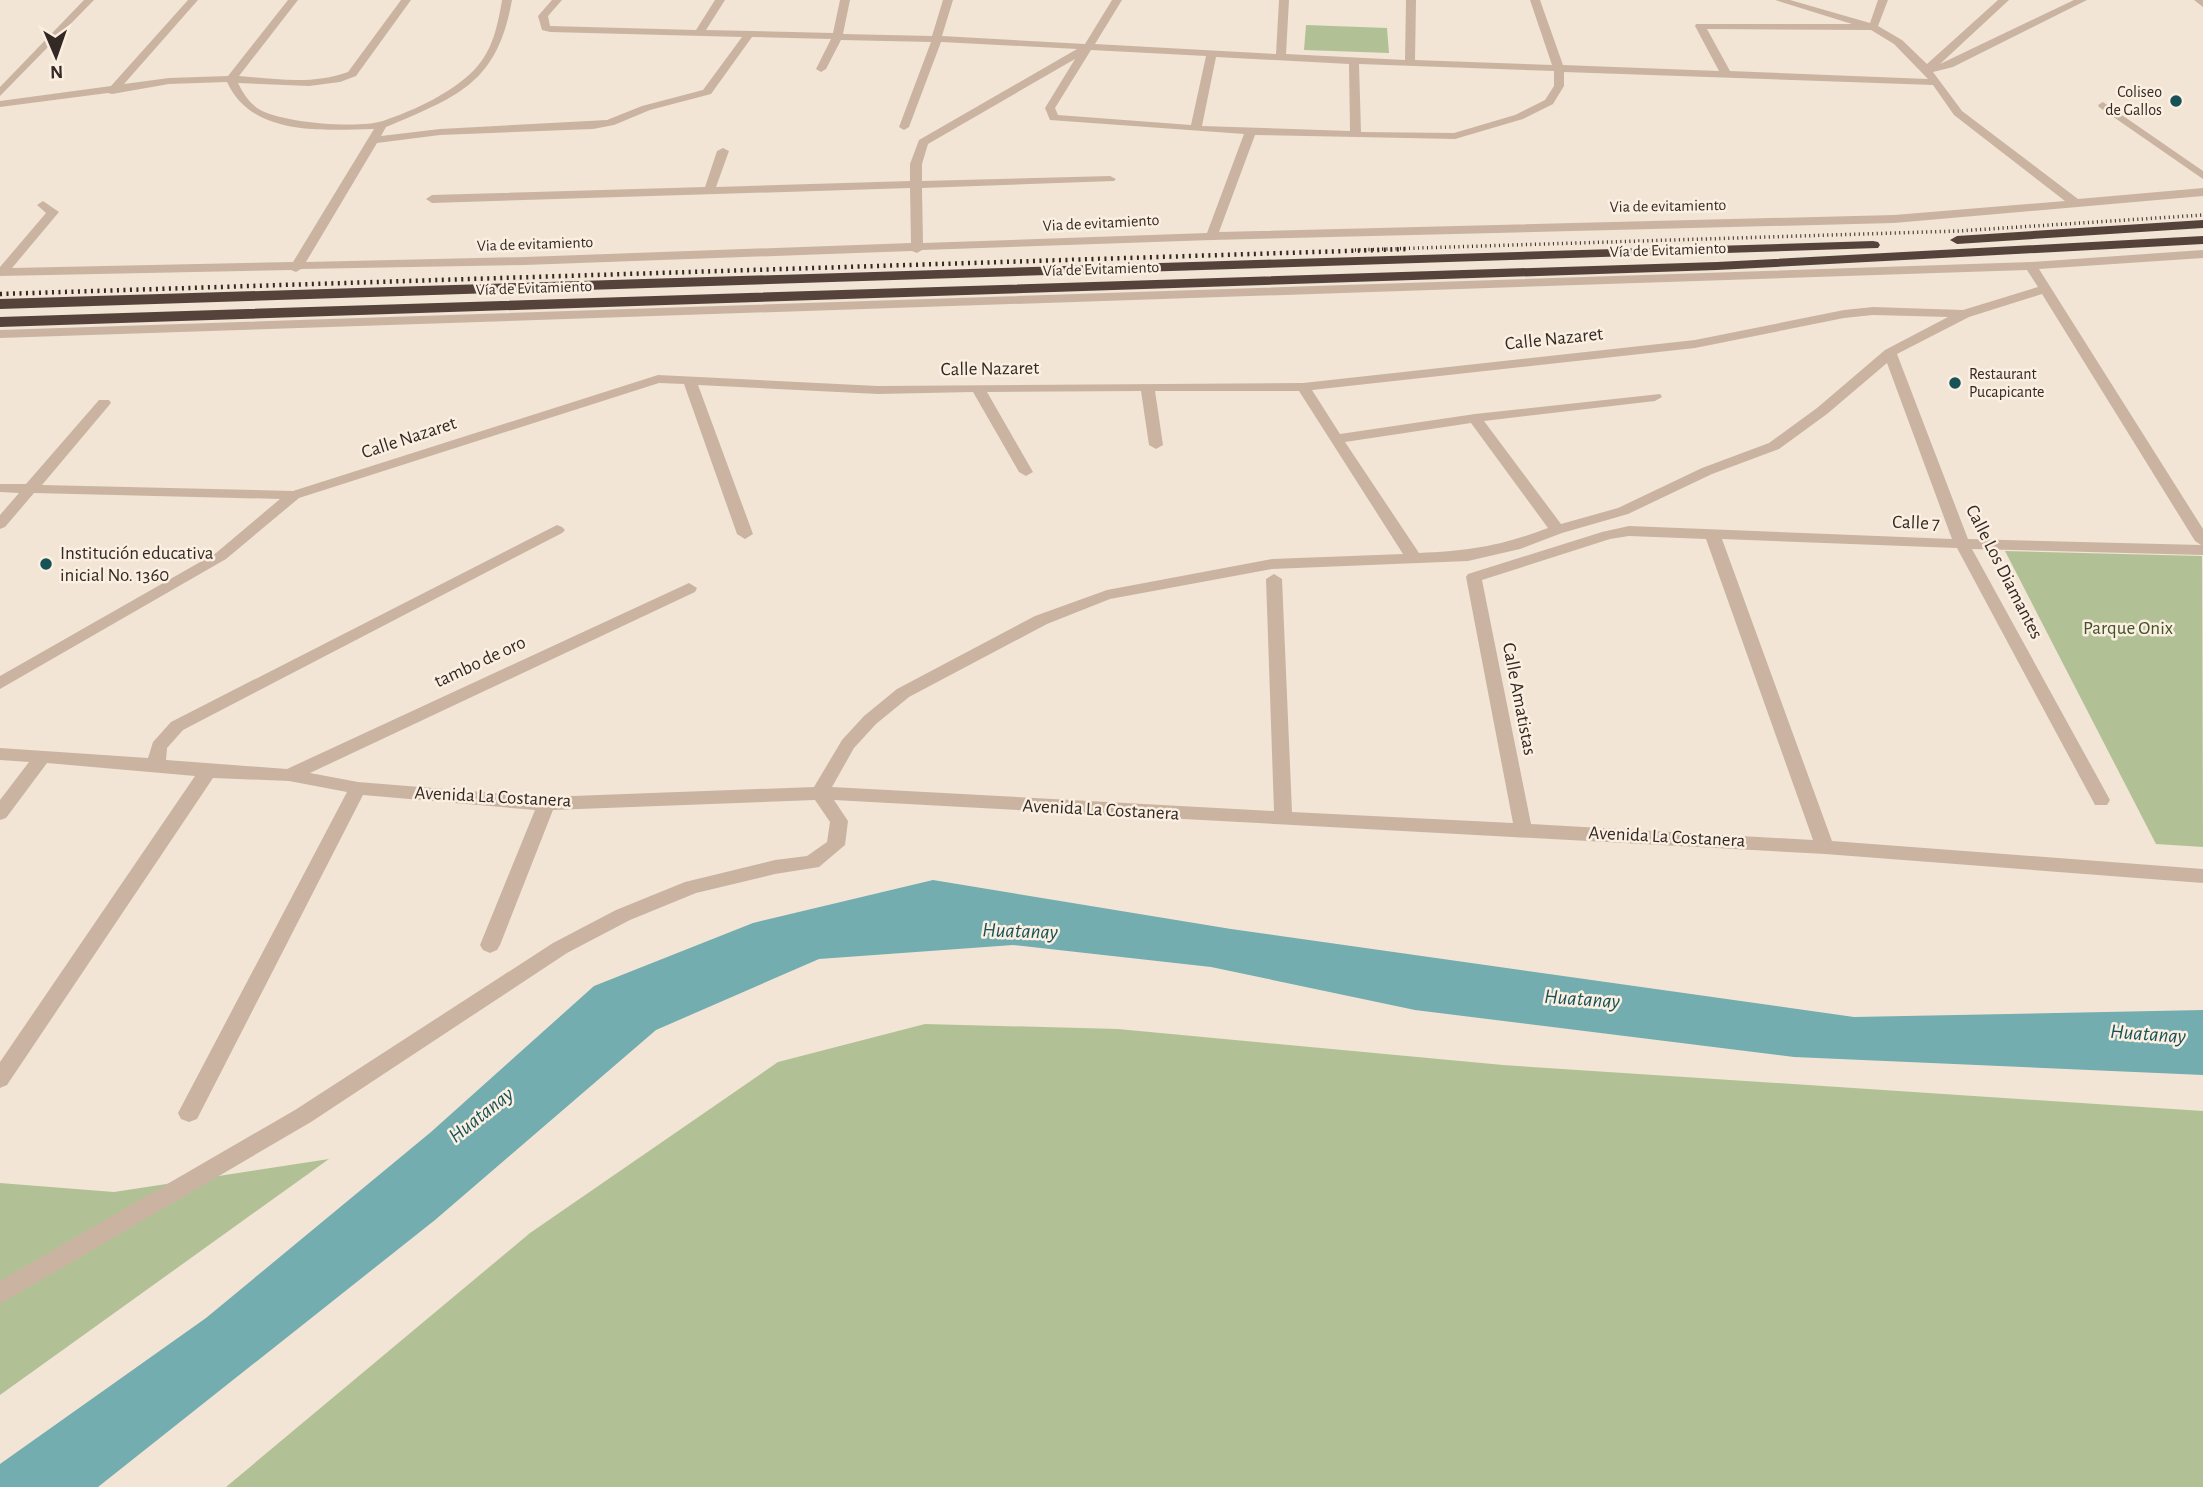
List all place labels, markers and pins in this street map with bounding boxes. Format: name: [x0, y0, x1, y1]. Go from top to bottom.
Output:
place label: Coliseo de Gallos: [2105, 84, 2162, 118]
marker: Coliseo de Gallos: [2168, 93, 2184, 109]
place label: Restaurant Pucapicante: [1969, 366, 2044, 400]
marker: Restaurant Pucapicante: [1947, 375, 1963, 391]
place label: Institución educativa inicial No. 1360: [60, 544, 214, 585]
marker: Institución educativa inicial No. 1360: [38, 556, 54, 572]

